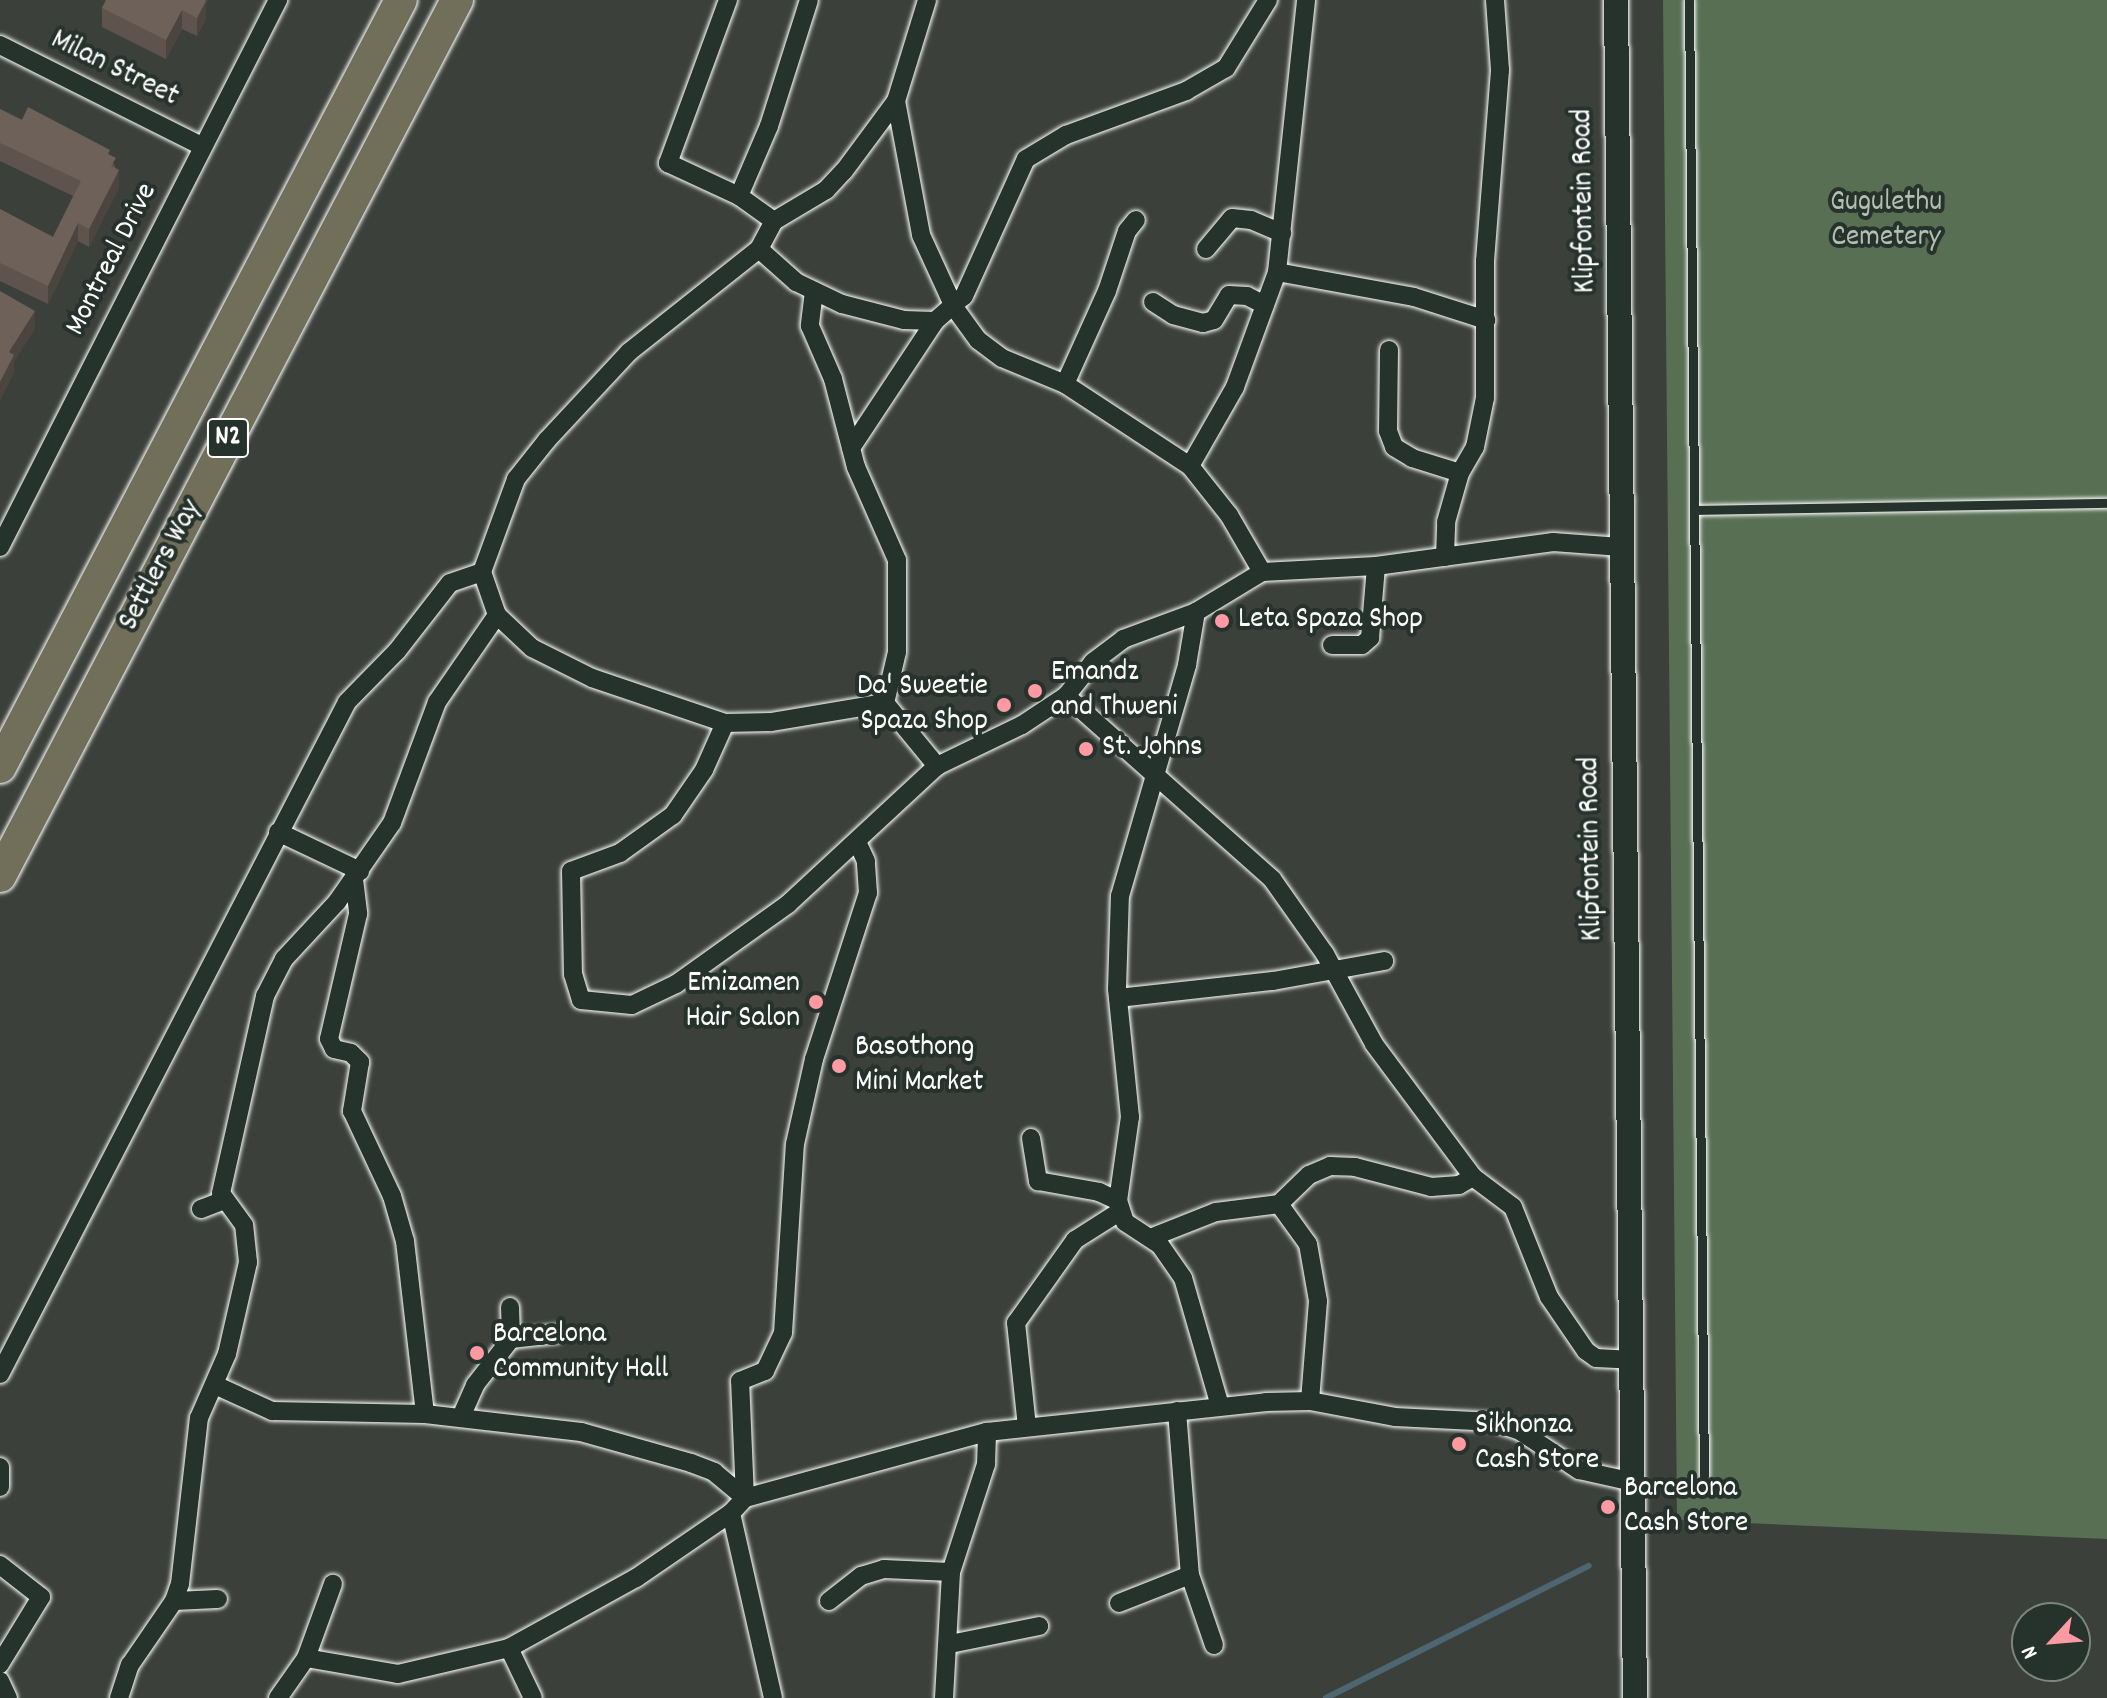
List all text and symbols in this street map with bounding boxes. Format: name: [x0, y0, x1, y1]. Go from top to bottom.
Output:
street label: Milan Street: [44, 24, 184, 116]
street label: Klipfontein Road: [1566, 108, 1606, 294]
street label: Montreal Drive: [59, 178, 167, 342]
park label: Gugulethu Cemetery: [1830, 186, 1942, 256]
road number: N2: [206, 414, 250, 462]
street label: Settlers Way: [113, 494, 211, 638]
place label: Leta Spaza Shop: [1238, 603, 1423, 639]
marker: Leta Spaza Shop: [1213, 612, 1231, 630]
place label: Emandz and Thweni: [1051, 656, 1177, 726]
place label: Da' Sweetie Spaza Shop: [857, 670, 988, 740]
marker: Emandz and Thweni: [1026, 682, 1044, 700]
marker: Da' Sweetie Spaza Shop: [995, 696, 1013, 714]
place label: St. Johns: [1102, 731, 1203, 767]
marker: St. Johns: [1077, 740, 1095, 758]
street label: Klipfontein Road: [1573, 756, 1613, 942]
place label: Emizamen Hair Salon: [685, 967, 800, 1038]
marker: Emizamen Hair Salon: [807, 993, 825, 1011]
place label: Basothong Mini Market: [855, 1031, 984, 1102]
marker: Basothong Mini Market: [830, 1057, 848, 1075]
place label: Barcelona Community Hall: [493, 1318, 668, 1388]
marker: Barcelona Community Hall: [468, 1344, 486, 1362]
place label: Sikhonza Cash Store: [1475, 1409, 1599, 1480]
marker: Sikhonza Cash Store: [1450, 1435, 1468, 1453]
place label: Barcelona Cash Store: [1624, 1472, 1748, 1542]
marker: Barcelona Cash Store: [1599, 1498, 1617, 1516]
north arrow: [2011, 1602, 2091, 1682]
text: N: [2014, 1640, 2047, 1664]

